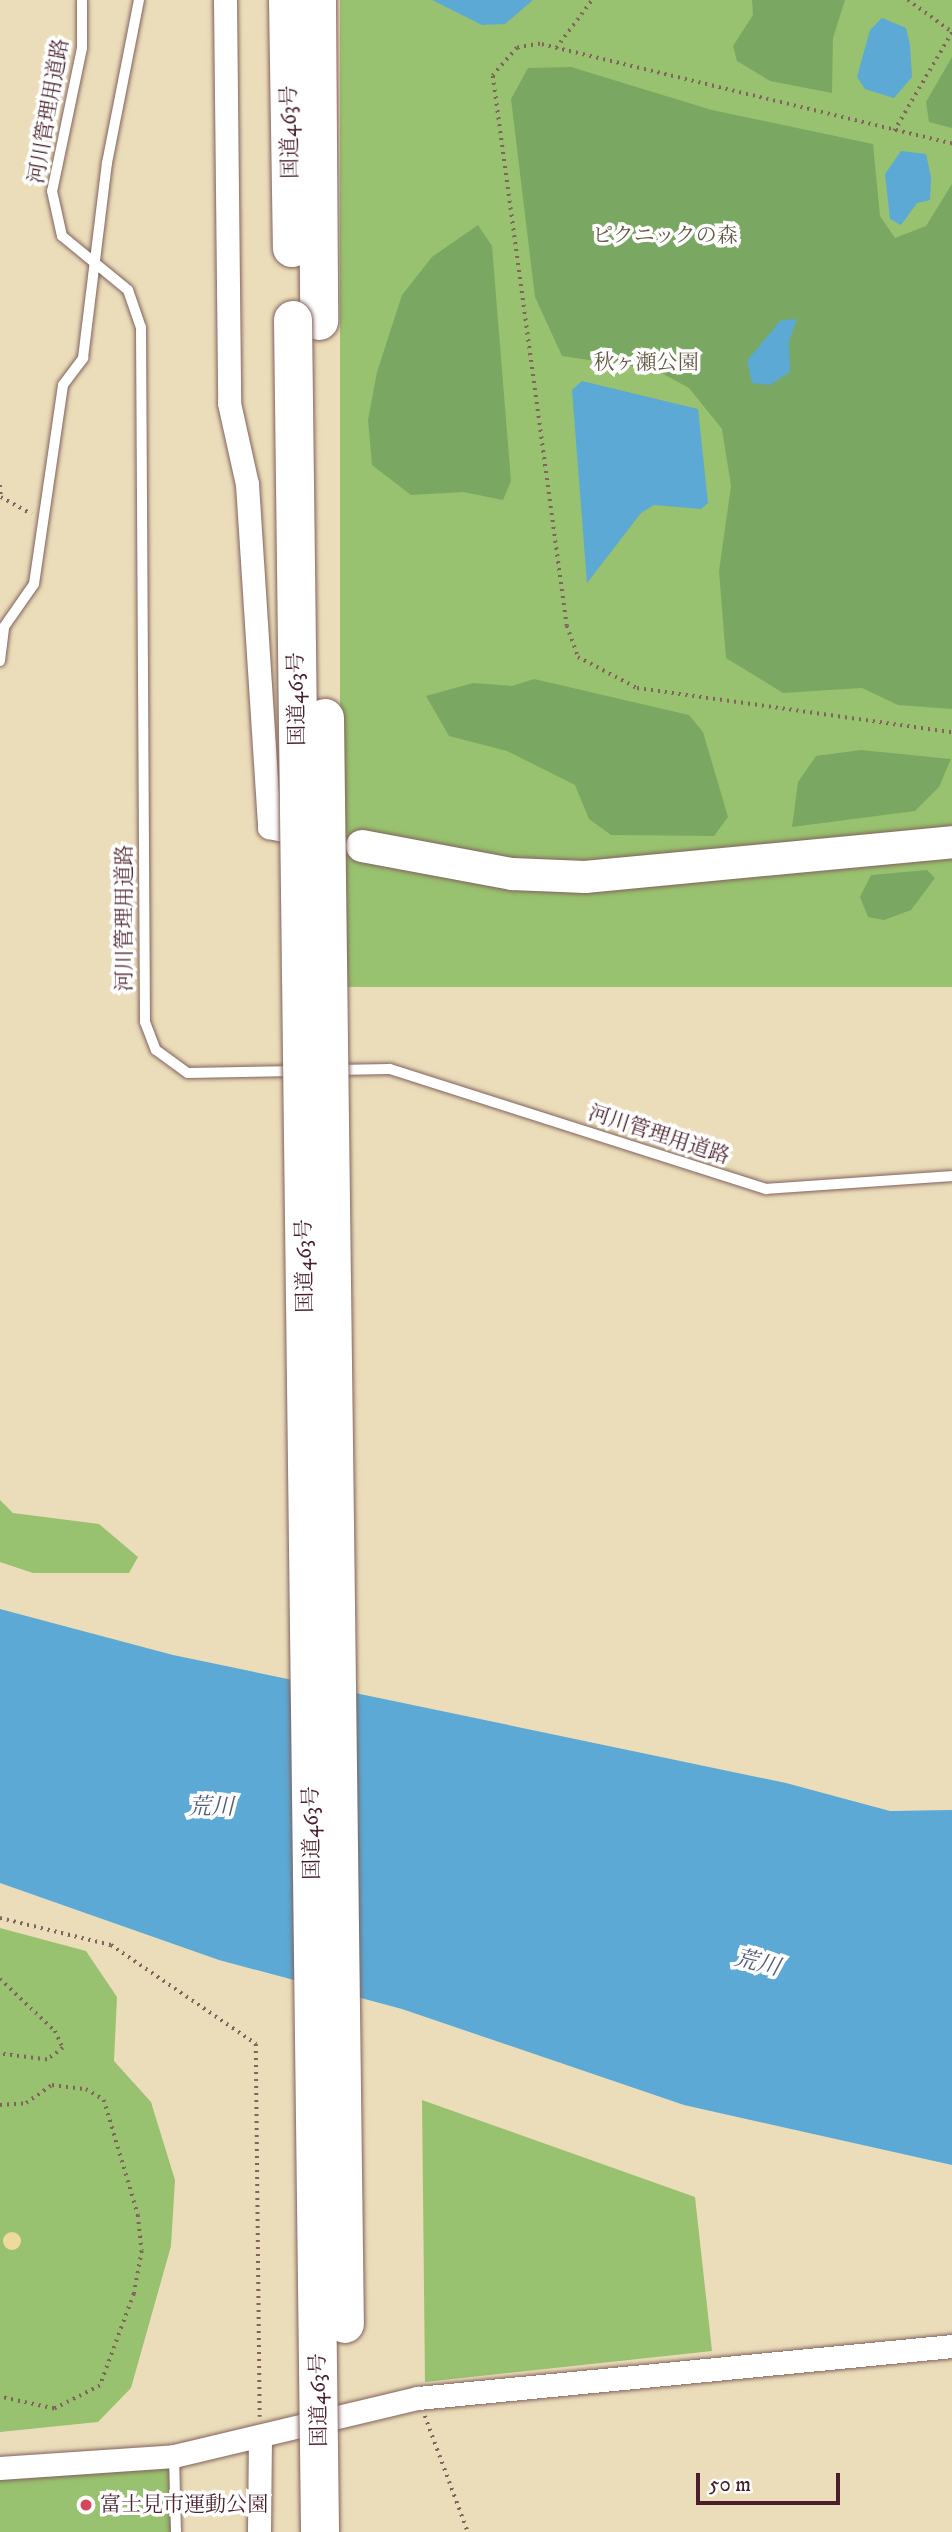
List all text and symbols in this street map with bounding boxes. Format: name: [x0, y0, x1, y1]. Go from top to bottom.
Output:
street label: 河川管理用道路: [24, 36, 74, 186]
street label: 国道463号: [277, 85, 303, 179]
park label: ピクニックの森: [592, 223, 738, 249]
park label: 秋ヶ瀬公園: [594, 350, 698, 376]
street label: 国道463号: [284, 652, 310, 746]
street label: 河川管理用道路: [112, 845, 138, 991]
street label: 河川管理用道路: [585, 1100, 733, 1170]
street label: 国道463号: [292, 1219, 318, 1313]
street label: 国道463号: [299, 1786, 325, 1880]
water label: 荒川: [188, 1794, 234, 1822]
water label: 荒川: [731, 1945, 783, 1983]
street label: 国道463号: [306, 2353, 332, 2447]
scale bar: [700, 2458, 844, 2502]
text: 50 m: [709, 2472, 751, 2498]
place label: 富士見市運動公園: [100, 2492, 268, 2518]
marker: 富士見市運動公園: [78, 2497, 94, 2513]

